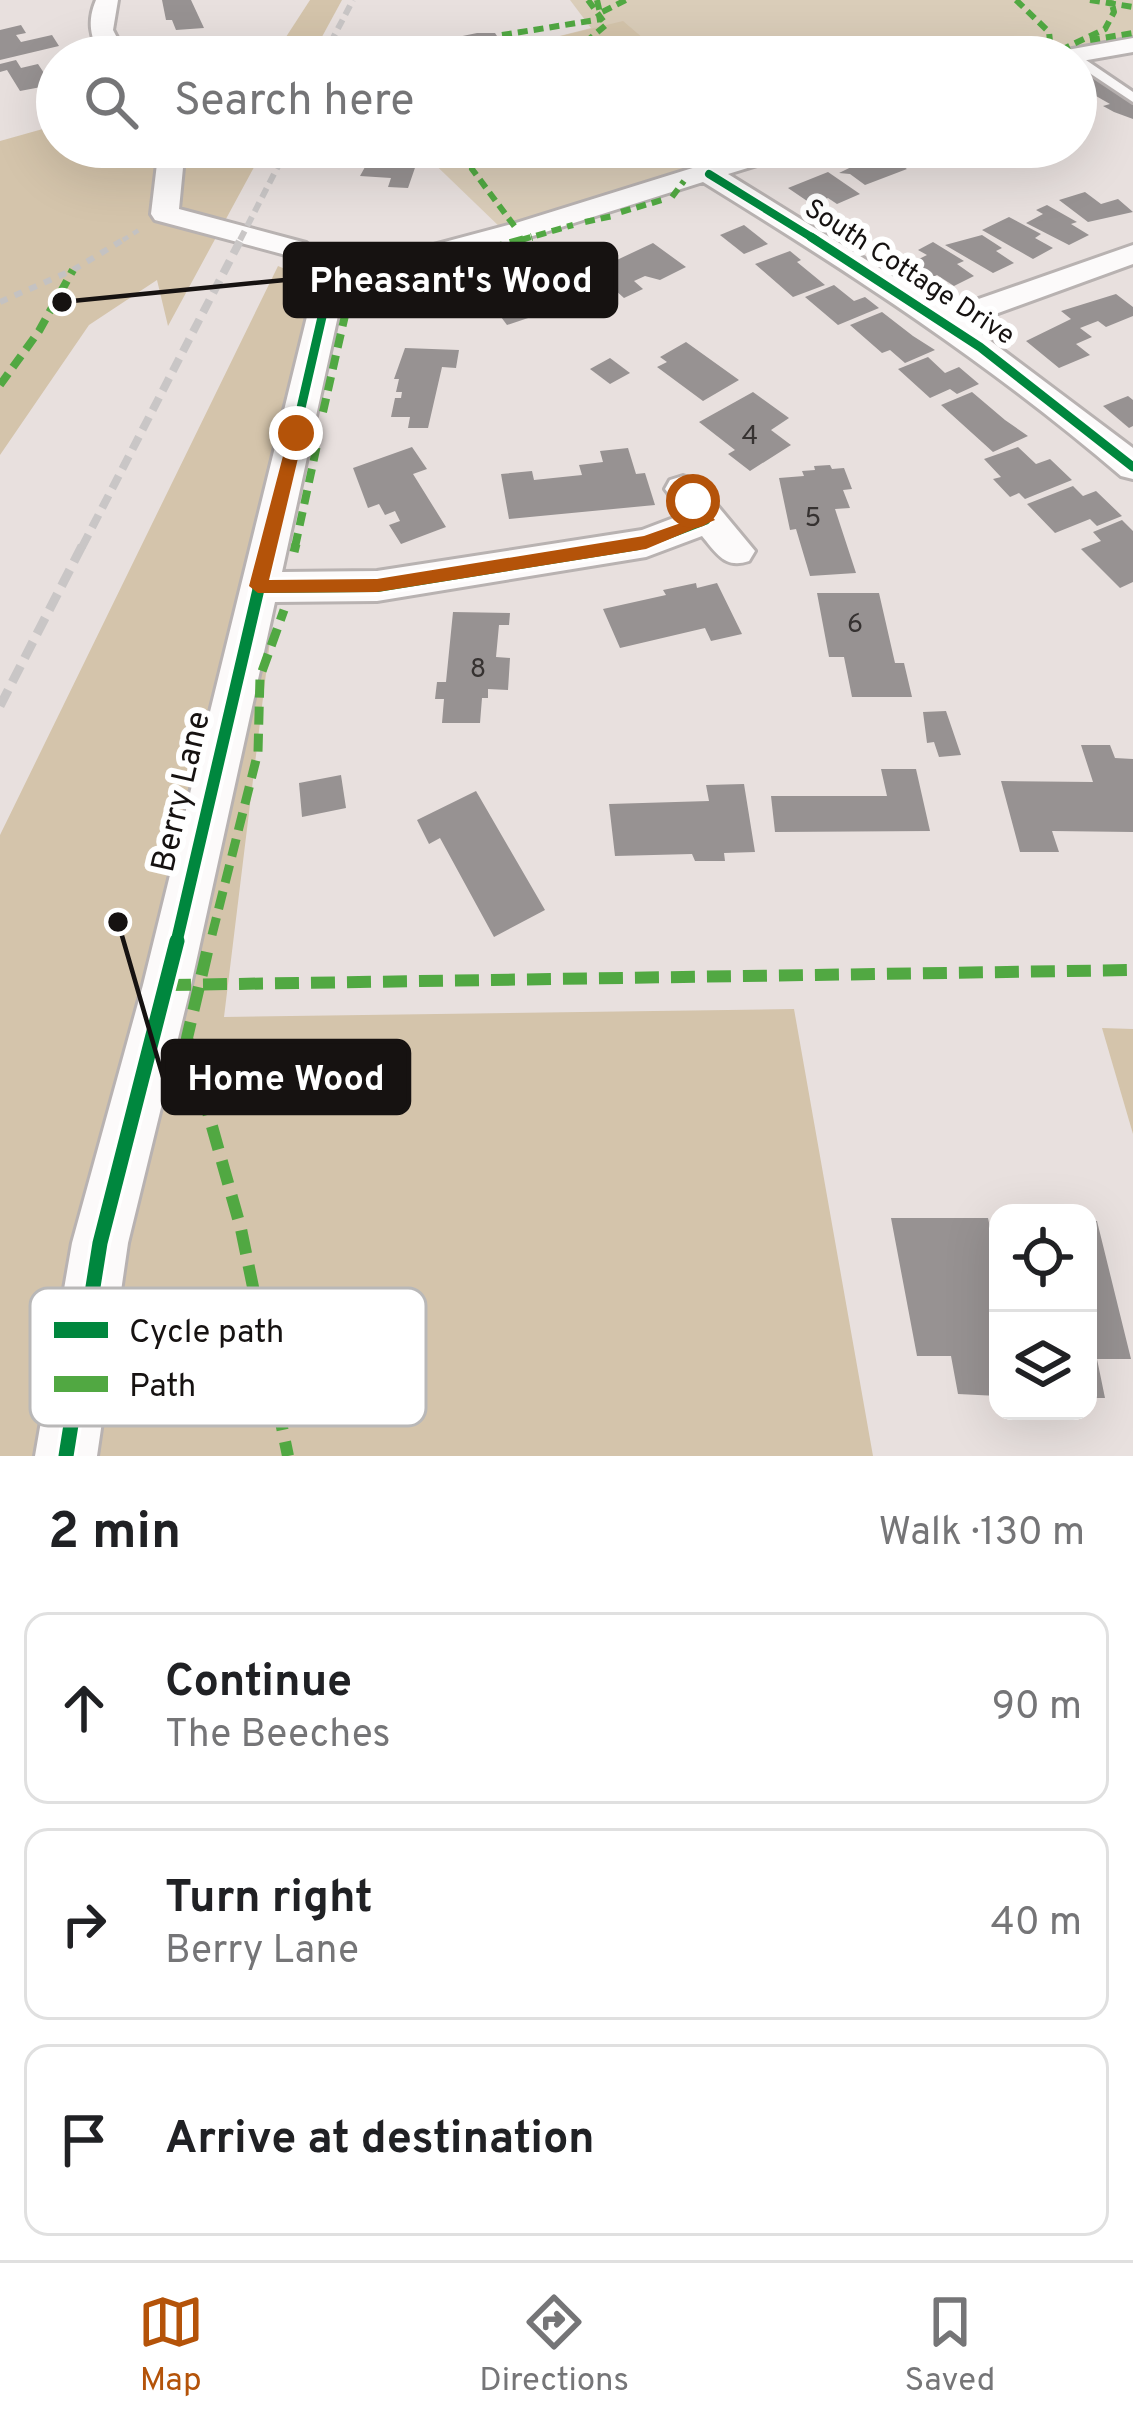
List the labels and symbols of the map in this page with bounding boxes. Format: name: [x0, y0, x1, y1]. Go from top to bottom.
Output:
street label: South Cottage Drive: [798, 192, 1020, 354]
callout: Pheasant's Wood: [285, 244, 616, 316]
text: Pheasant's Wood: [309, 260, 593, 306]
route end: [269, 406, 323, 460]
house number: 4: [742, 420, 758, 454]
route start: [666, 474, 720, 528]
house number: 5: [805, 502, 821, 536]
house number: 6: [847, 608, 863, 642]
house number: 8: [470, 653, 486, 687]
street label: Berry Lane: [144, 707, 222, 877]
callout: Home Wood: [163, 1041, 409, 1113]
text: Home Wood: [187, 1058, 385, 1104]
legend: [30, 1288, 426, 1426]
text: Cycle path: [129, 1313, 284, 1355]
text: Path: [129, 1367, 196, 1409]

